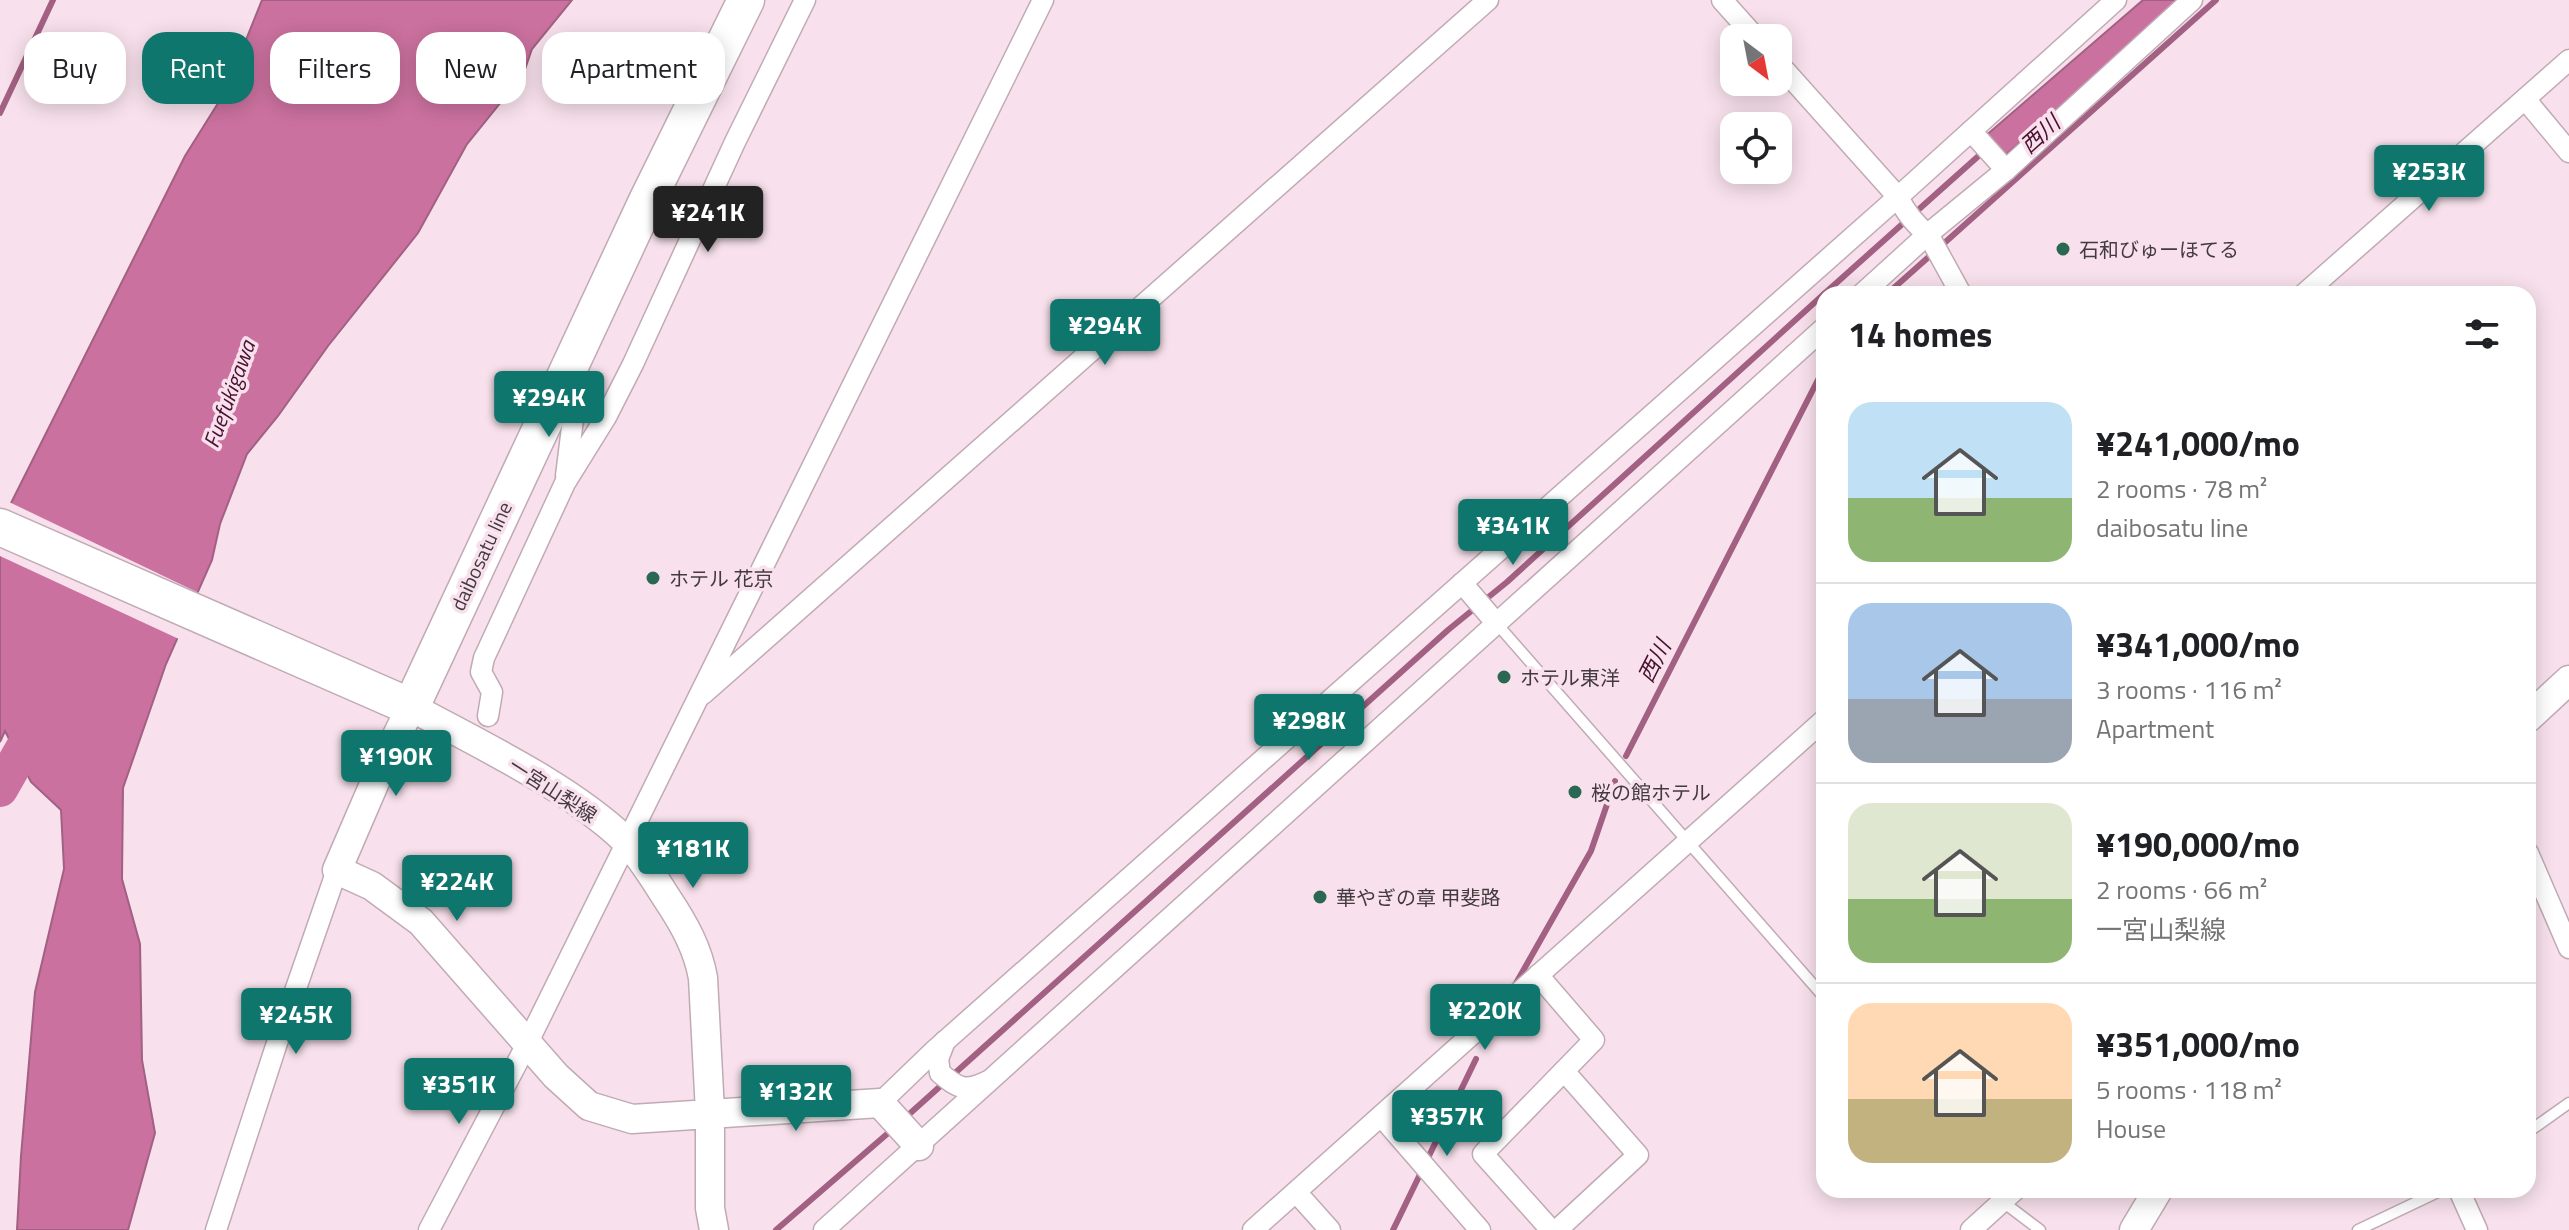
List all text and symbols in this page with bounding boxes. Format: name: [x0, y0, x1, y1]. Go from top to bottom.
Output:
north arrow: [1720, 24, 1792, 96]
map controls: [1720, 24, 1792, 184]
chip: Buy: [24, 32, 126, 104]
chip: Rent: [142, 32, 254, 104]
chip: Filters: [270, 32, 400, 104]
chip: New: [416, 32, 526, 104]
chip: Apartment: [542, 32, 725, 104]
water label: 西川: [2012, 105, 2069, 161]
button: locate: [1720, 112, 1792, 184]
pin: ¥253K: [2373, 145, 2485, 213]
text: ¥253K: [2392, 151, 2466, 190]
pin: ¥241K: [652, 186, 764, 254]
text: ¥241K: [671, 192, 745, 231]
place label: 石和びゅーほてる: [2079, 234, 2239, 265]
marker: 石和びゅーほてる: [2054, 240, 2072, 258]
pin: ¥294K: [1049, 299, 1161, 367]
text: ¥294K: [1068, 305, 1142, 344]
text: 14 homes: [1848, 308, 1992, 360]
icon: filters: [2460, 312, 2504, 356]
water label: Fuefukigawa: [194, 334, 265, 452]
pin: ¥294K: [493, 371, 605, 439]
text: ¥294K: [512, 377, 586, 416]
text: ¥241,000/mo: [2096, 417, 2300, 469]
icon: home: [1912, 434, 2008, 530]
text: 2 rooms · 78 m²: [2096, 469, 2267, 508]
street label: daibosatu line: [442, 496, 520, 616]
pin: ¥341K: [1457, 499, 1569, 567]
text: ¥341K: [1476, 505, 1550, 544]
text: daibosatu line: [2096, 508, 2248, 547]
place label: ホテル 花京: [669, 563, 773, 594]
marker: ホテル 花京: [644, 569, 662, 587]
text: ¥341,000/mo: [2096, 618, 2300, 670]
water label: 西川: [1629, 632, 1680, 688]
icon: home: [1912, 635, 2008, 731]
place label: ホテル東洋: [1520, 662, 1620, 693]
marker: ホテル東洋: [1495, 668, 1513, 686]
text: 3 rooms · 116 m²: [2096, 670, 2282, 709]
pin: ¥298K: [1253, 694, 1365, 762]
text: ¥298K: [1272, 700, 1346, 739]
text: Apartment: [2096, 709, 2214, 748]
pin: ¥190K: [340, 730, 452, 798]
text: ¥190K: [359, 736, 433, 775]
street label: 一宮山梨線: [503, 750, 603, 830]
place label: 桜の館ホテル: [1591, 777, 1711, 808]
marker: 桜の館ホテル: [1566, 783, 1584, 801]
text: ¥190,000/mo: [2096, 818, 2300, 870]
pin: ¥181K: [637, 822, 749, 890]
text: ¥181K: [656, 828, 730, 867]
icon: home: [1912, 835, 2008, 931]
pin: ¥224K: [401, 855, 513, 923]
text: ¥224K: [420, 861, 494, 900]
text: 2 rooms · 66 m²: [2096, 870, 2267, 909]
place label: 華やぎの章 甲斐路: [1336, 882, 1500, 913]
marker: 華やぎの章 甲斐路: [1311, 888, 1329, 906]
text: 一宮山梨線: [2096, 910, 2226, 949]
pin: ¥220K: [1429, 984, 1541, 1052]
pin: ¥245K: [240, 988, 352, 1056]
text: ¥220K: [1448, 990, 1522, 1029]
text: ¥245K: [259, 994, 333, 1033]
text: ¥351,000/mo: [2096, 1018, 2300, 1070]
icon: home: [1912, 1035, 2008, 1131]
pin: ¥351K: [403, 1058, 515, 1126]
text: ¥351K: [422, 1064, 496, 1103]
pin: ¥132K: [740, 1065, 852, 1133]
text: 5 rooms · 118 m²: [2096, 1070, 2282, 1109]
text: ¥132K: [759, 1071, 833, 1110]
pin: ¥357K: [1391, 1090, 1503, 1158]
text: ¥357K: [1410, 1096, 1484, 1135]
text: House: [2096, 1109, 2166, 1148]

